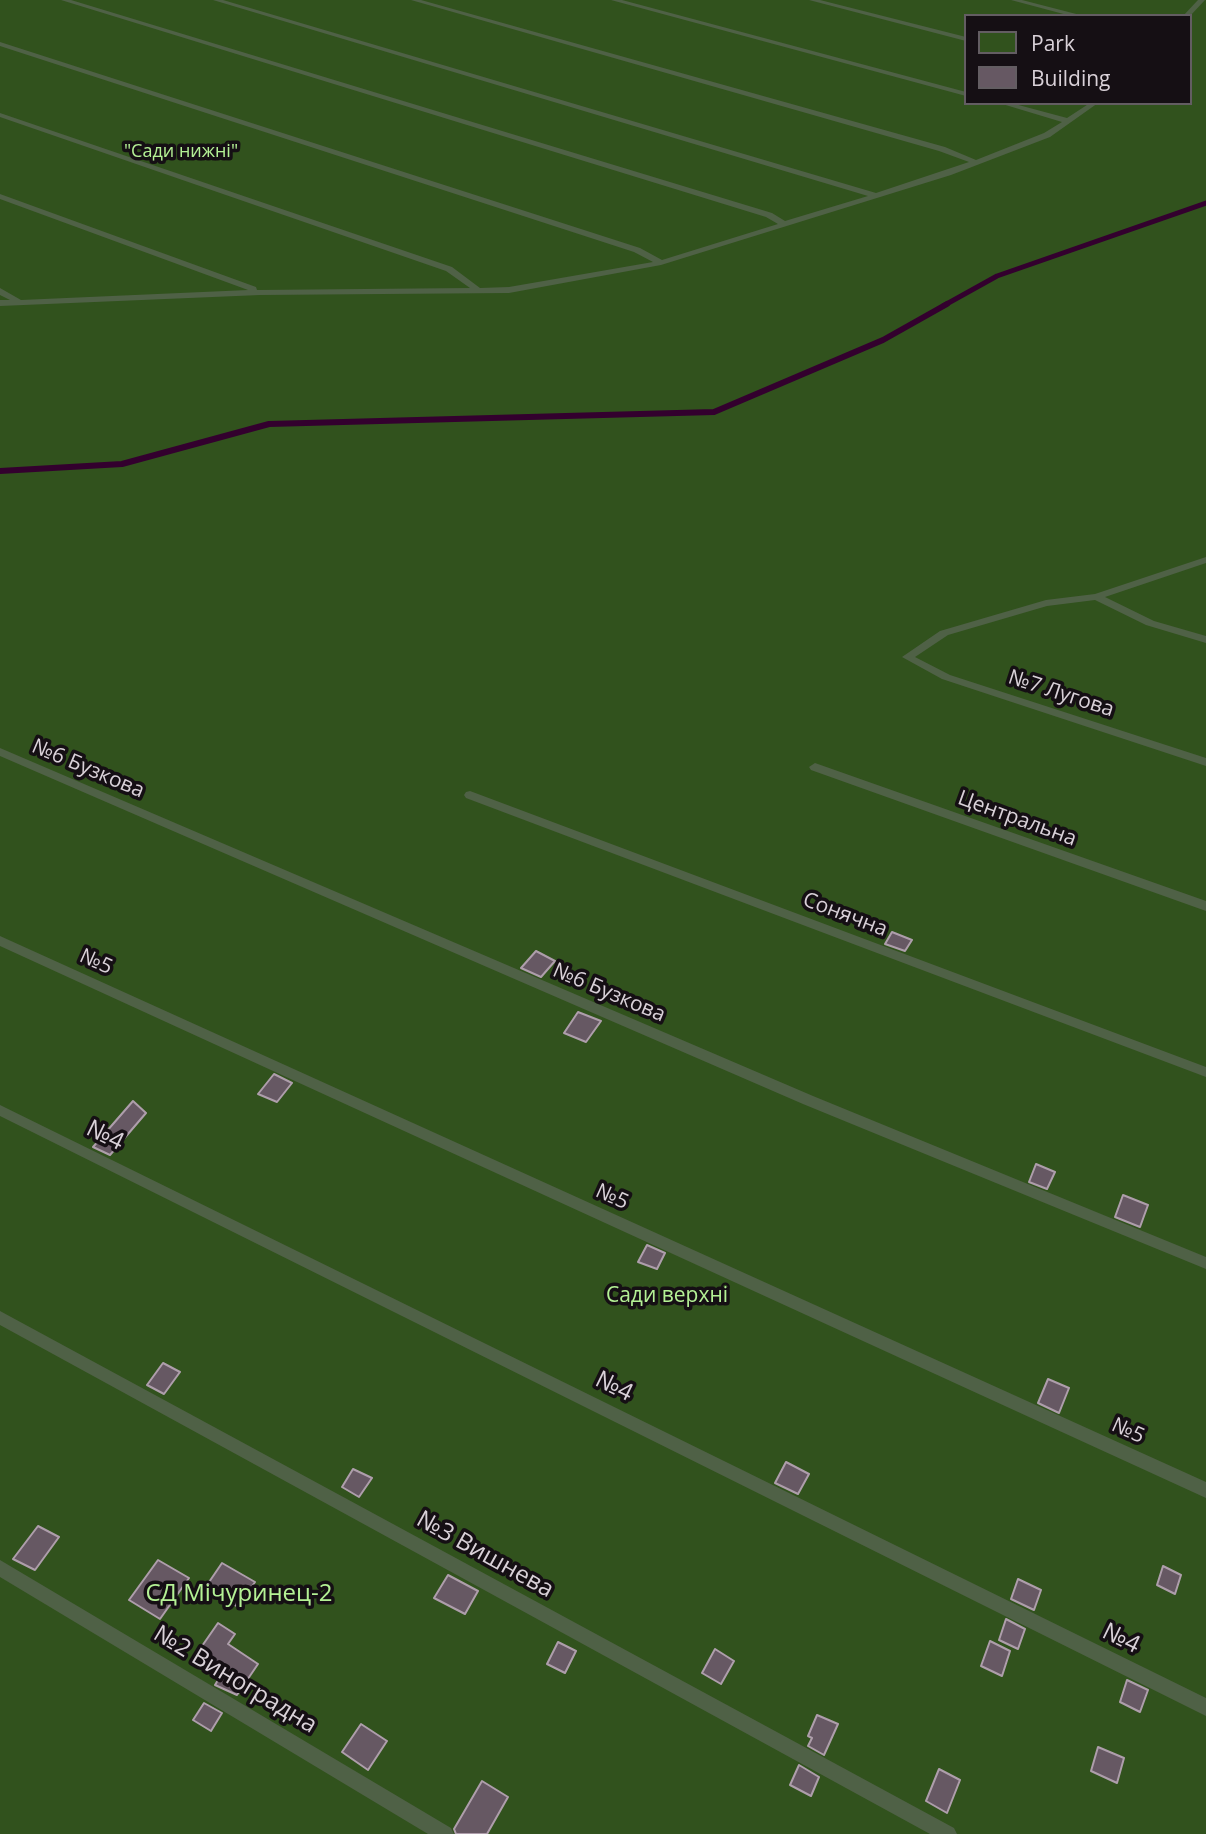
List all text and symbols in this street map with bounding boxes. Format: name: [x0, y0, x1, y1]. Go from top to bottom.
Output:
legend: [964, 14, 1192, 105]
text: Park: [1031, 29, 1075, 57]
text: Building: [1031, 64, 1110, 92]
park label: "Сади нижні": [124, 141, 238, 163]
street label: №7 Лугова: [1005, 665, 1117, 723]
street label: №6 Бузкова: [28, 734, 148, 804]
street label: Центральна: [954, 786, 1080, 852]
street label: Сонячна: [799, 887, 891, 943]
street label: №5: [76, 944, 116, 980]
street label: №6 Бузкова: [549, 958, 669, 1028]
street label: №4: [82, 1115, 128, 1157]
street label: №5: [592, 1179, 632, 1215]
park label: Сади верхні: [606, 1283, 728, 1309]
street label: №4: [591, 1366, 637, 1408]
street label: №5: [1108, 1413, 1148, 1449]
street label: №3 Вишнева: [411, 1505, 559, 1605]
park label: СД Мічуринец-2: [145, 1580, 333, 1608]
street label: №4: [1098, 1618, 1144, 1660]
street label: №2 Виноградна: [148, 1620, 322, 1740]

